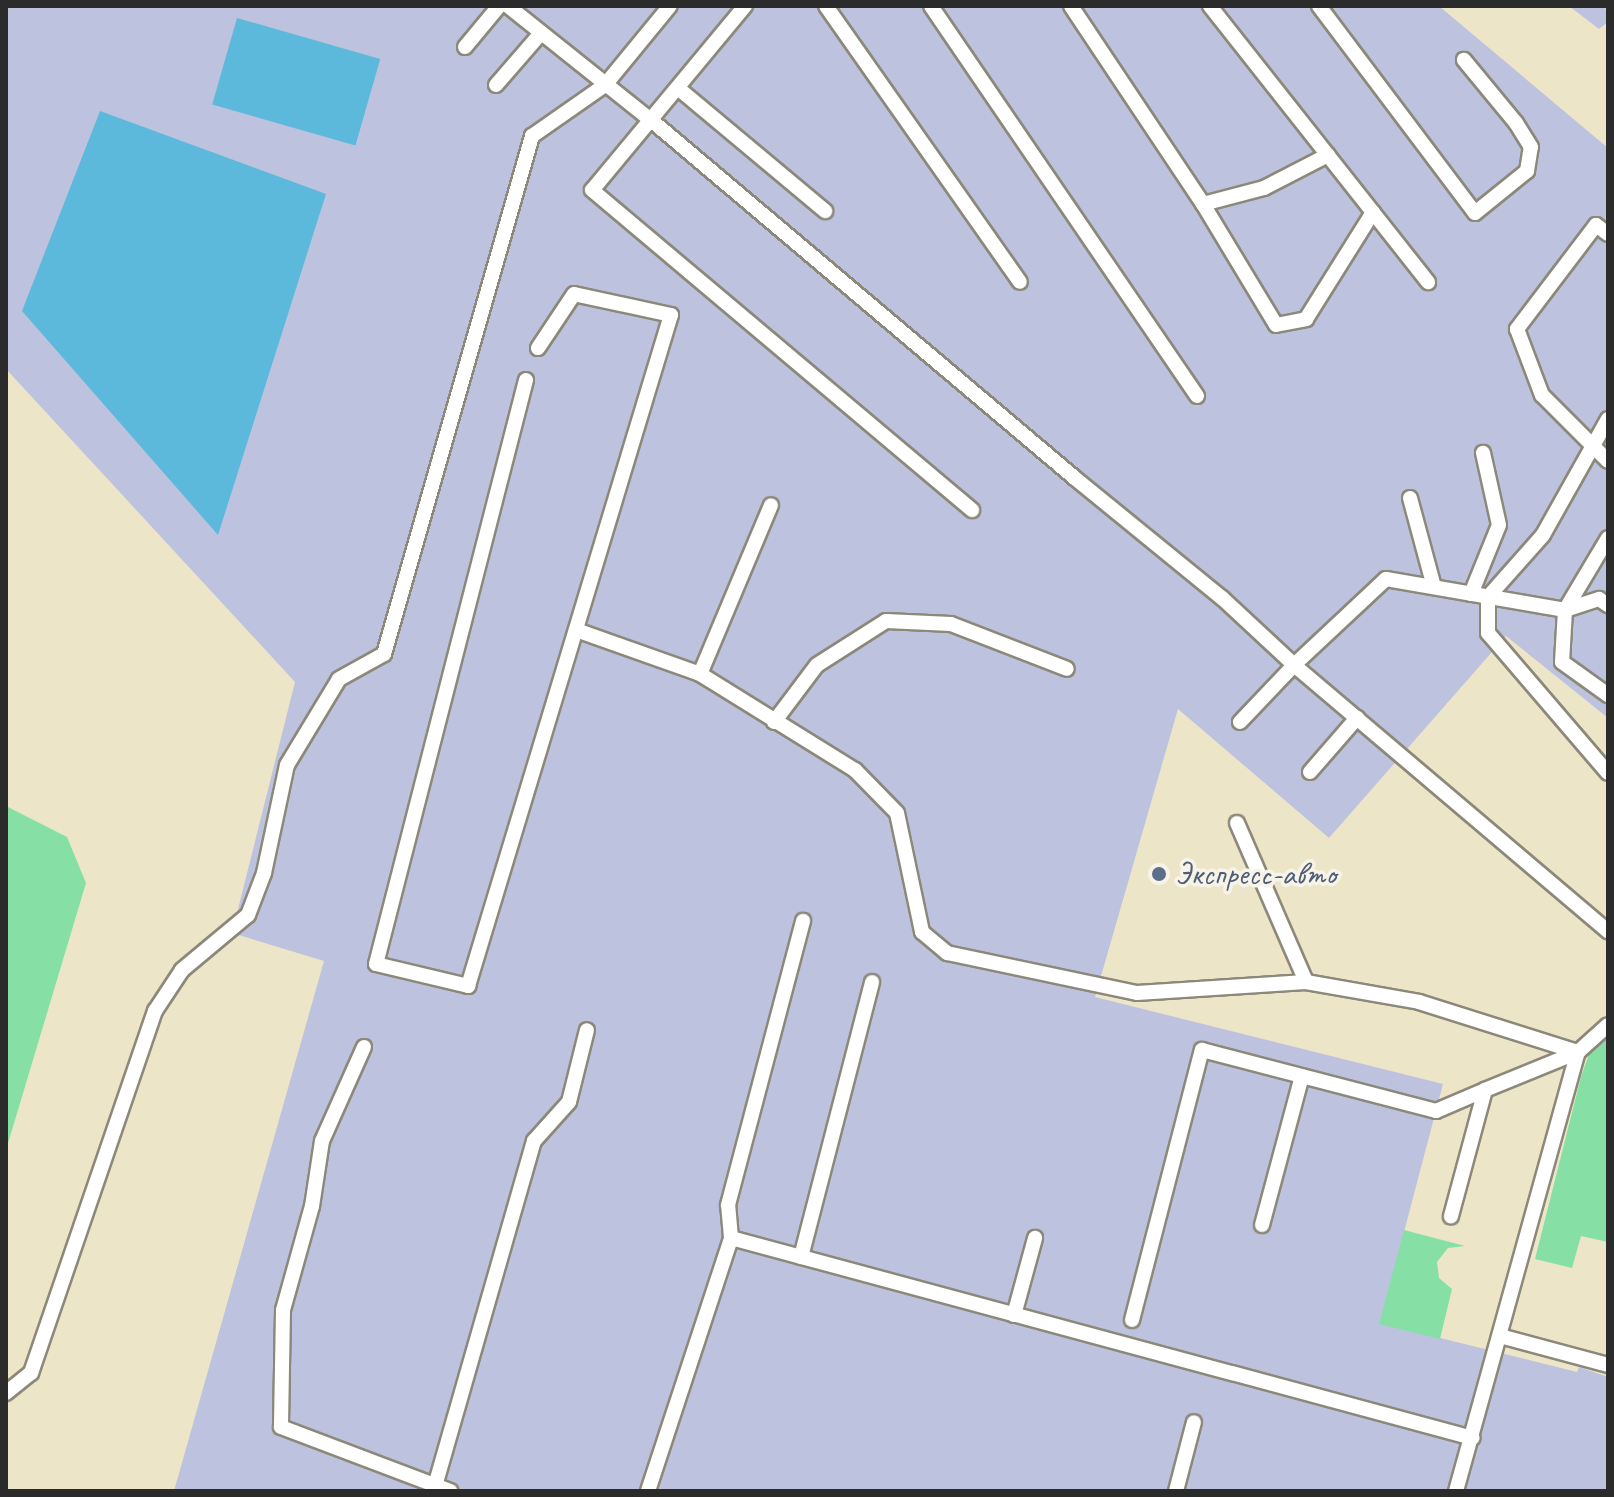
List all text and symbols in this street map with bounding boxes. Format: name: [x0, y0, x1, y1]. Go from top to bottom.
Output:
place label: Экспресс-авто: [1175, 855, 1336, 893]
marker: Экспресс-авто: [1150, 865, 1168, 883]

